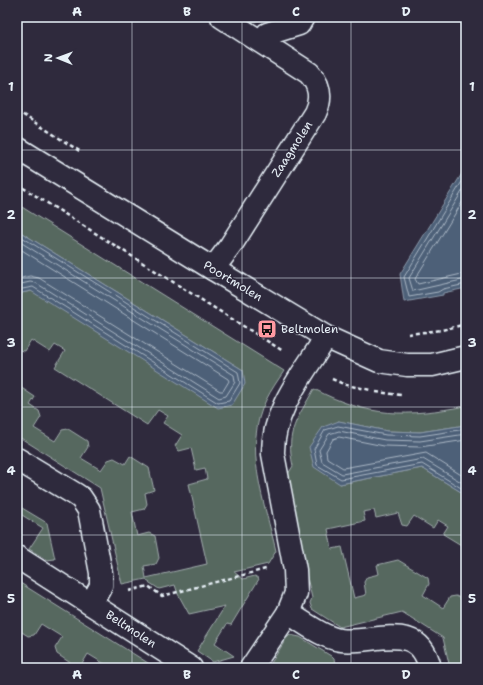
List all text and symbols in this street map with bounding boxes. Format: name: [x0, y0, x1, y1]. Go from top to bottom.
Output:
text: A: [72, 3, 82, 20]
text: B: [183, 3, 191, 20]
text: C: [292, 3, 300, 20]
text: D: [401, 3, 411, 20]
north arrow: [38, 38, 78, 78]
text: N: [41, 53, 56, 62]
text: 1: [8, 78, 14, 95]
text: 1: [469, 78, 475, 95]
street label: Zaagmolen: [268, 118, 316, 180]
text: 2: [6, 206, 16, 223]
text: 2: [467, 206, 477, 223]
street label: Poortmolen: [200, 257, 266, 305]
bus stop icon: Beltmolen: [256, 318, 278, 340]
place label: Beltmolen: [281, 321, 338, 337]
text: 3: [6, 334, 16, 351]
text: 3: [467, 334, 477, 351]
text: 4: [6, 462, 16, 479]
text: 4: [467, 462, 477, 479]
text: 5: [7, 590, 15, 607]
text: 5: [468, 590, 476, 607]
street label: Beltmolen: [103, 607, 159, 651]
text: A: [72, 666, 82, 683]
text: B: [183, 666, 191, 683]
text: C: [292, 666, 300, 683]
text: D: [401, 666, 411, 683]

